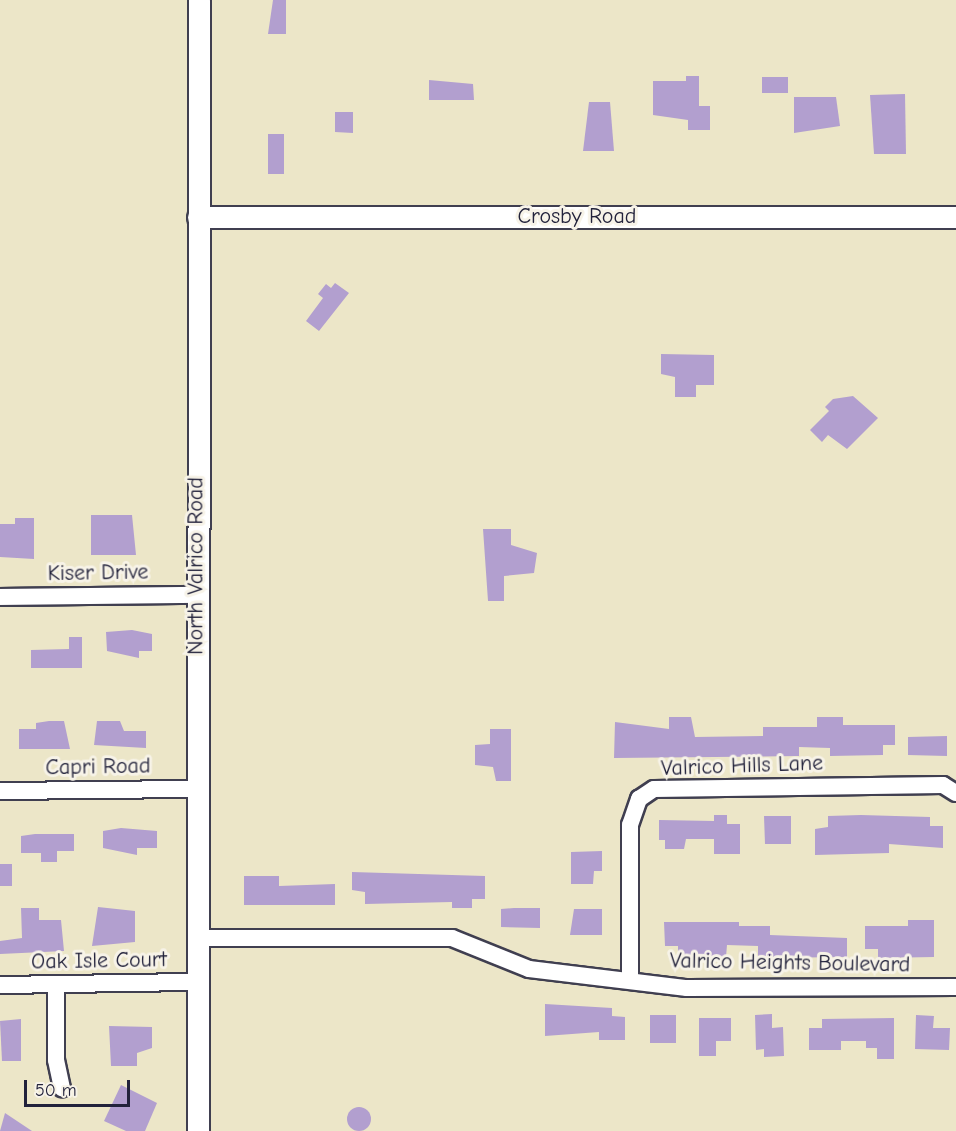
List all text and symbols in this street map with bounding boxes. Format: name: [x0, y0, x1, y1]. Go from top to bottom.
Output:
street label: Crosby Road: [518, 204, 636, 230]
street label: North Valrico Road: [183, 477, 209, 655]
street label: Kiser Drive: [47, 559, 149, 587]
street label: Valrico Hills Lane: [660, 750, 824, 782]
street label: Capri Road: [45, 753, 151, 781]
street label: Oak Isle Court: [31, 947, 167, 975]
street label: Valrico Heights Boulevard: [670, 948, 910, 978]
scale bar: [27, 1068, 134, 1106]
text: 50 m: [35, 1080, 77, 1101]

